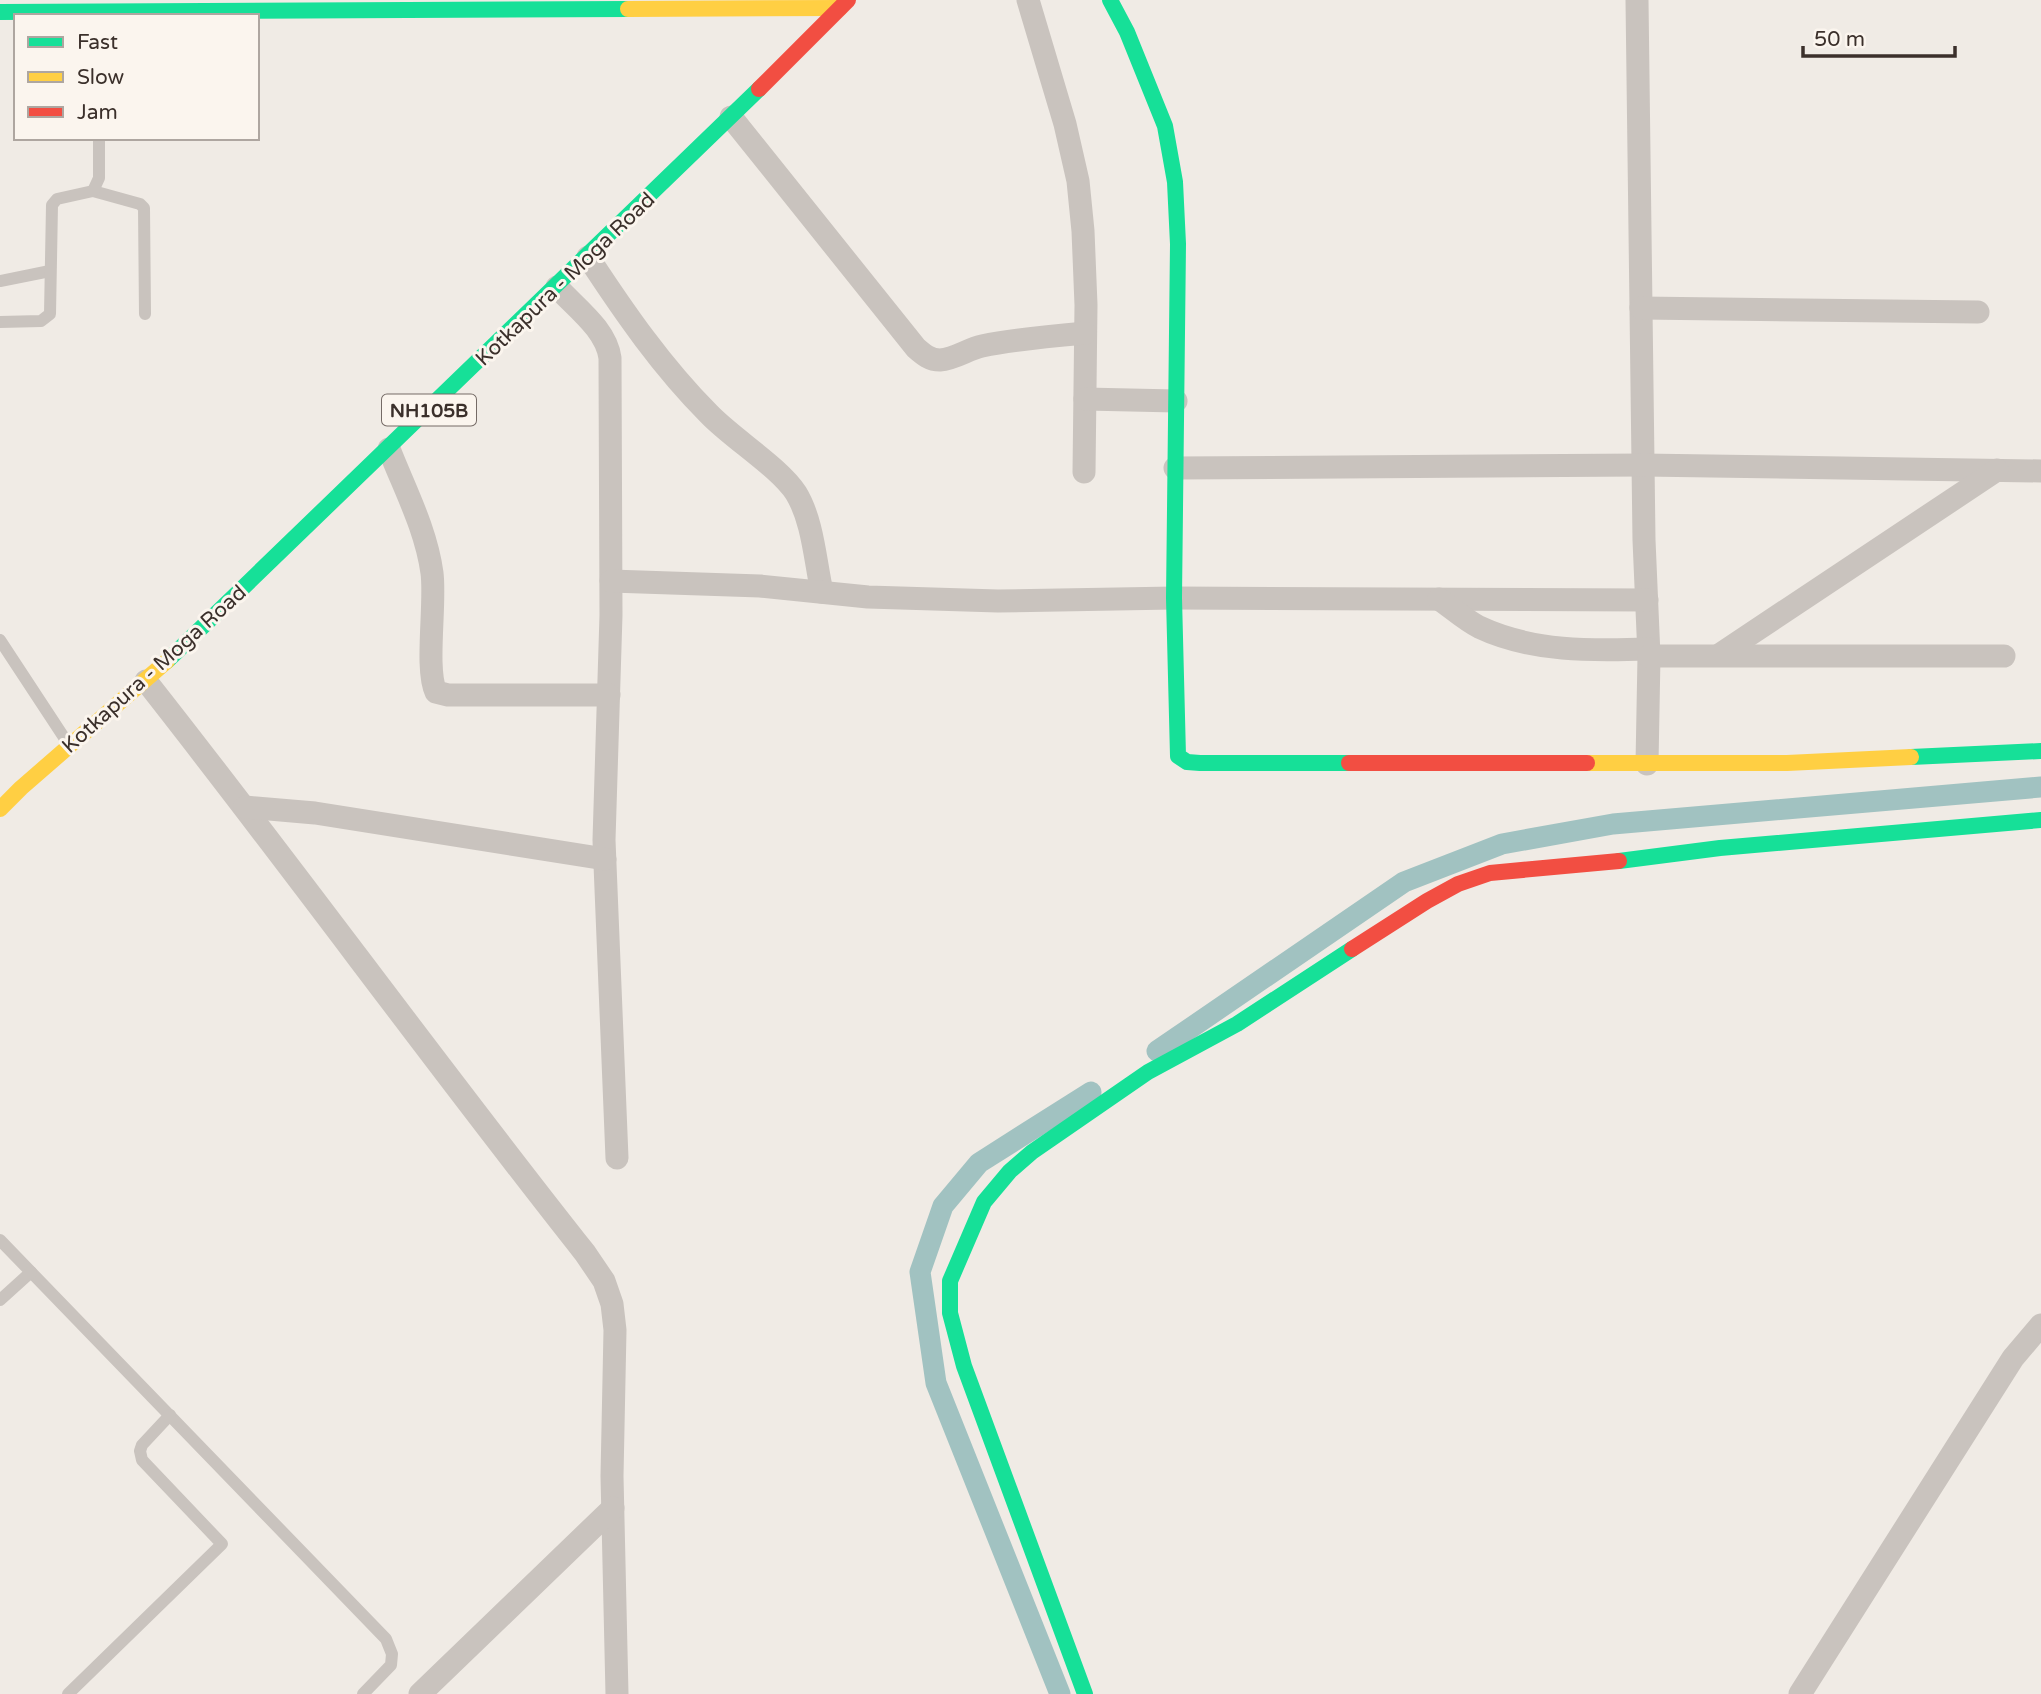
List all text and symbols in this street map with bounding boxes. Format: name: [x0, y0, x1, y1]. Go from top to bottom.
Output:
legend: [14, 14, 259, 140]
scale bar: [1803, 14, 1955, 58]
text: 50 m: [1814, 27, 1865, 52]
text: Fast: [77, 30, 118, 55]
text: Slow: [77, 65, 125, 90]
text: Jam: [77, 100, 118, 125]
street label: Kotkapura - Moga Road: [471, 187, 660, 371]
road number: NH105B: [382, 394, 476, 426]
street label: Kotkapura - Moga Road: [57, 580, 252, 759]

